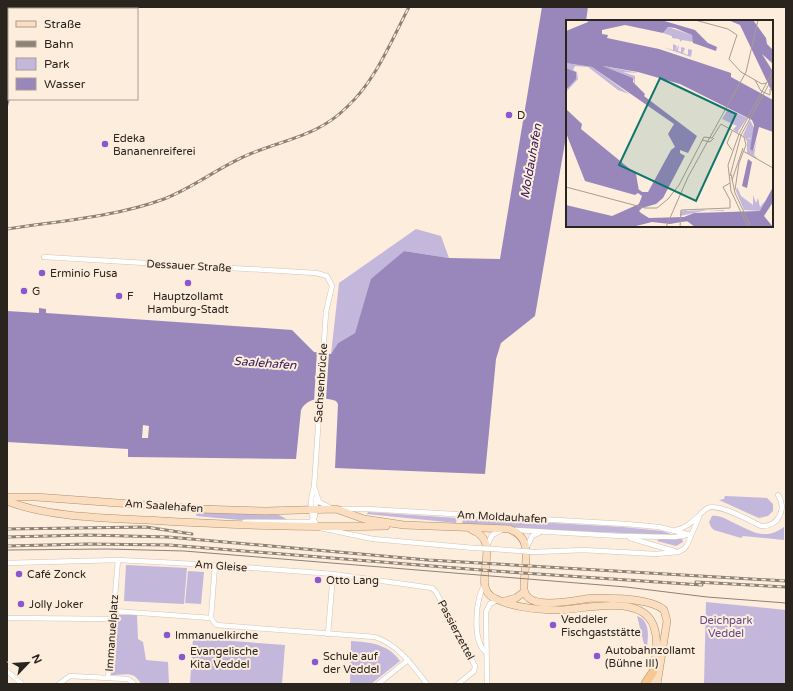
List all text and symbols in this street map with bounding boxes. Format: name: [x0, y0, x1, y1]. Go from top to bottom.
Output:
legend: [8, 8, 138, 100]
text: Straße: [44, 17, 81, 31]
inset map: [566, 20, 773, 227]
text: Bahn: [44, 37, 74, 51]
text: Park: [44, 57, 70, 71]
text: Wasser: [44, 77, 86, 91]
place label: D: [517, 109, 525, 122]
marker: D: [504, 110, 514, 120]
water label: Moldauhafen: [518, 122, 545, 199]
place label: Edeka Bananenreiferei: [113, 132, 195, 158]
marker: Edeka Bananenreiferei: [100, 139, 110, 149]
street label: Dessauer Straße: [146, 257, 232, 275]
place label: Erminio Fusa: [50, 267, 117, 280]
marker: Erminio Fusa: [37, 268, 47, 278]
marker: Hauptzollamt Hamburg-Stadt: [183, 278, 193, 288]
place label: G: [32, 285, 40, 298]
marker: G: [19, 286, 29, 296]
place label: F: [127, 290, 134, 303]
place label: Hauptzollamt Hamburg-Stadt: [147, 290, 229, 316]
marker: F: [114, 291, 124, 301]
street label: Sachsenbrücke: [312, 343, 330, 423]
water label: Saalehafen: [233, 354, 298, 372]
street label: Am Saalehafen: [124, 497, 204, 515]
street label: Am Moldauhafen: [457, 508, 547, 526]
street label: Am Gleise: [194, 558, 248, 574]
place label: Café Zonck: [27, 568, 86, 581]
marker: Café Zonck: [14, 569, 24, 579]
place label: Otto Lang: [326, 574, 379, 587]
marker: Otto Lang: [313, 575, 323, 585]
street label: Immanuelplatz: [103, 594, 121, 672]
place label: Jolly Joker: [29, 598, 84, 611]
street label: Passierzettel: [435, 598, 477, 662]
marker: Jolly Joker: [16, 599, 26, 609]
place label: Veddeler Fischgaststätte: [561, 613, 641, 639]
park label: Deichpark Veddel: [700, 614, 752, 640]
marker: Veddeler Fischgaststätte: [548, 620, 558, 630]
place label: Immanuelkirche: [175, 629, 258, 642]
marker: Immanuelkirche: [162, 630, 172, 640]
north arrow: [8, 643, 48, 683]
place label: Autobahnzollamt (Bühne III): [605, 644, 695, 670]
place label: Evangelische Kita Veddel: [190, 645, 258, 671]
place label: Schule auf der Veddel: [323, 650, 379, 676]
marker: Autobahnzollamt (Bühne III): [592, 651, 602, 661]
text: N: [29, 652, 44, 666]
marker: Evangelische Kita Veddel: [177, 652, 187, 662]
marker: Schule auf der Veddel: [310, 657, 320, 667]

